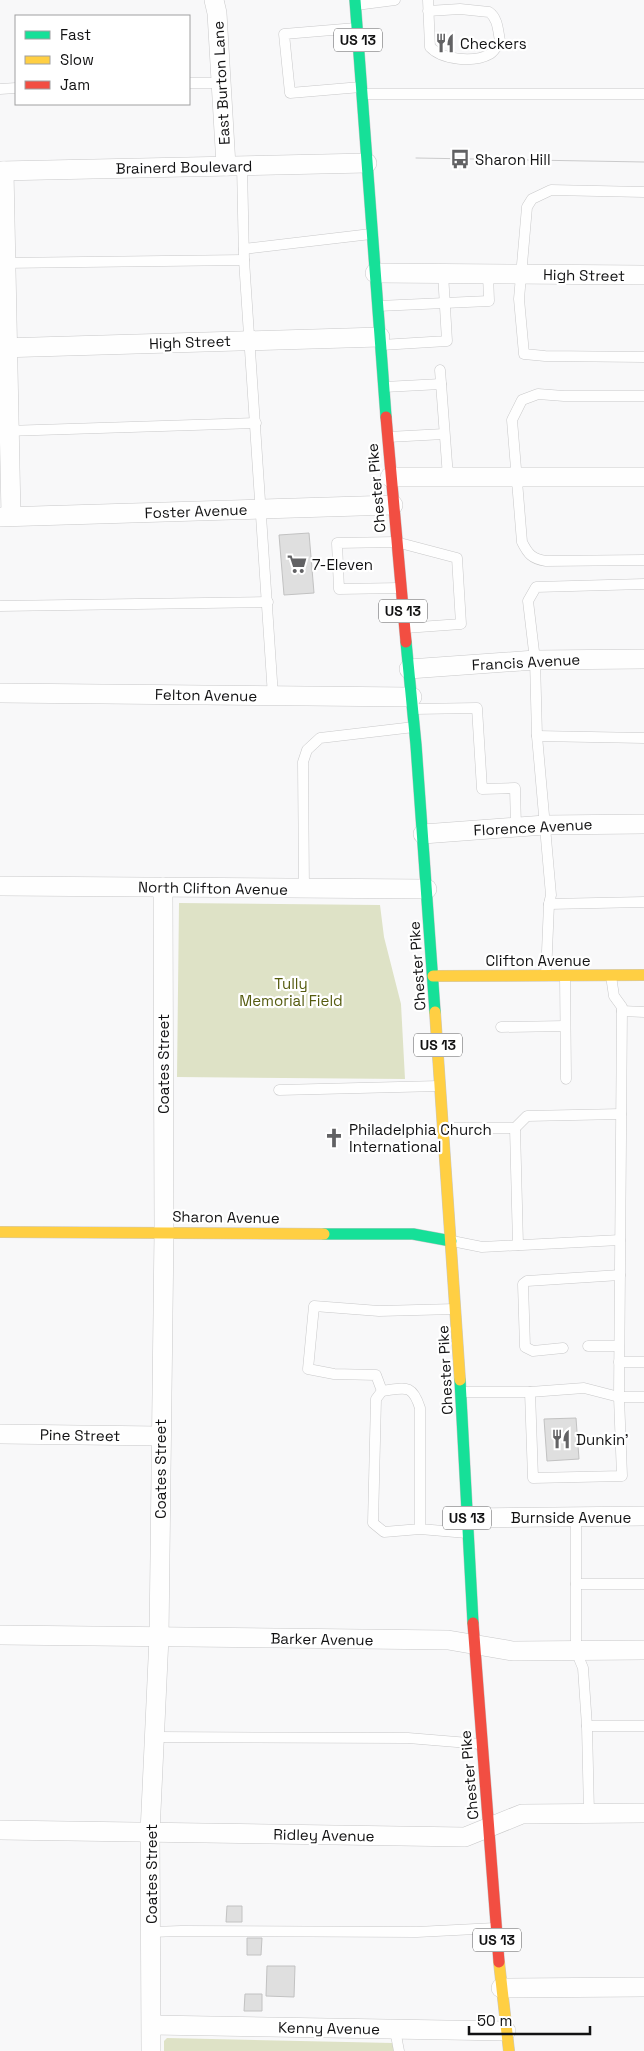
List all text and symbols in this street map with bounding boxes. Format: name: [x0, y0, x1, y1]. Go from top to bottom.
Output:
legend: [15, 15, 190, 105]
street label: East Burton Lane: [208, 20, 234, 145]
text: Fast: [60, 25, 91, 44]
road number: US 13: [334, 28, 382, 52]
restaurant icon: Checkers: [434, 32, 456, 54]
place label: Checkers: [460, 34, 527, 53]
text: Slow: [60, 50, 94, 69]
text: Jam: [60, 75, 90, 94]
bus stop icon: Sharon Hill: [449, 148, 471, 170]
place label: Sharon Hill: [475, 150, 551, 169]
street label: Brainerd Boulevard: [115, 156, 253, 178]
street label: High Street: [543, 265, 625, 285]
street label: High Street: [149, 331, 231, 353]
street label: Chester Pike: [363, 442, 389, 534]
street label: Foster Avenue: [144, 500, 248, 522]
supermarket icon: 7-Eleven: [286, 553, 308, 575]
place label: 7-Eleven: [312, 555, 373, 574]
road number: US 13: [379, 600, 427, 622]
street label: Francis Avenue: [471, 650, 581, 674]
street label: Felton Avenue: [155, 685, 257, 705]
street label: Florence Avenue: [473, 814, 593, 840]
street label: North Clifton Avenue: [138, 877, 288, 899]
street label: Chester Pike: [404, 920, 430, 1011]
street label: Clifton Avenue: [485, 951, 591, 970]
park label: Tully Memorial Field: [239, 974, 343, 1010]
street label: Coates Street: [154, 1014, 173, 1114]
road number: US 13: [414, 1034, 462, 1056]
place label: Philadelphia Church International: [349, 1120, 492, 1156]
church icon: Philadelphia Church International: [323, 1127, 345, 1149]
street label: Sharon Avenue: [172, 1207, 280, 1227]
street label: Chester Pike: [433, 1325, 457, 1415]
street label: Coates Street: [151, 1419, 170, 1519]
street label: Pine Street: [40, 1425, 120, 1445]
restaurant icon: Dunkin': [550, 1428, 572, 1450]
place label: Dunkin': [576, 1430, 629, 1449]
road number: US 13: [443, 1506, 491, 1530]
street label: Burnside Avenue: [511, 1508, 631, 1527]
street label: Barker Avenue: [270, 1629, 374, 1649]
street label: Chester Pike: [456, 1729, 482, 1821]
street label: Coates Street: [142, 1824, 161, 1924]
street label: Ridley Avenue: [273, 1825, 375, 1845]
road number: US 13: [473, 1928, 521, 1952]
scale bar: [469, 2004, 590, 2036]
text: 50 m: [477, 2011, 512, 2030]
street label: Kenny Avenue: [278, 2018, 380, 2038]

